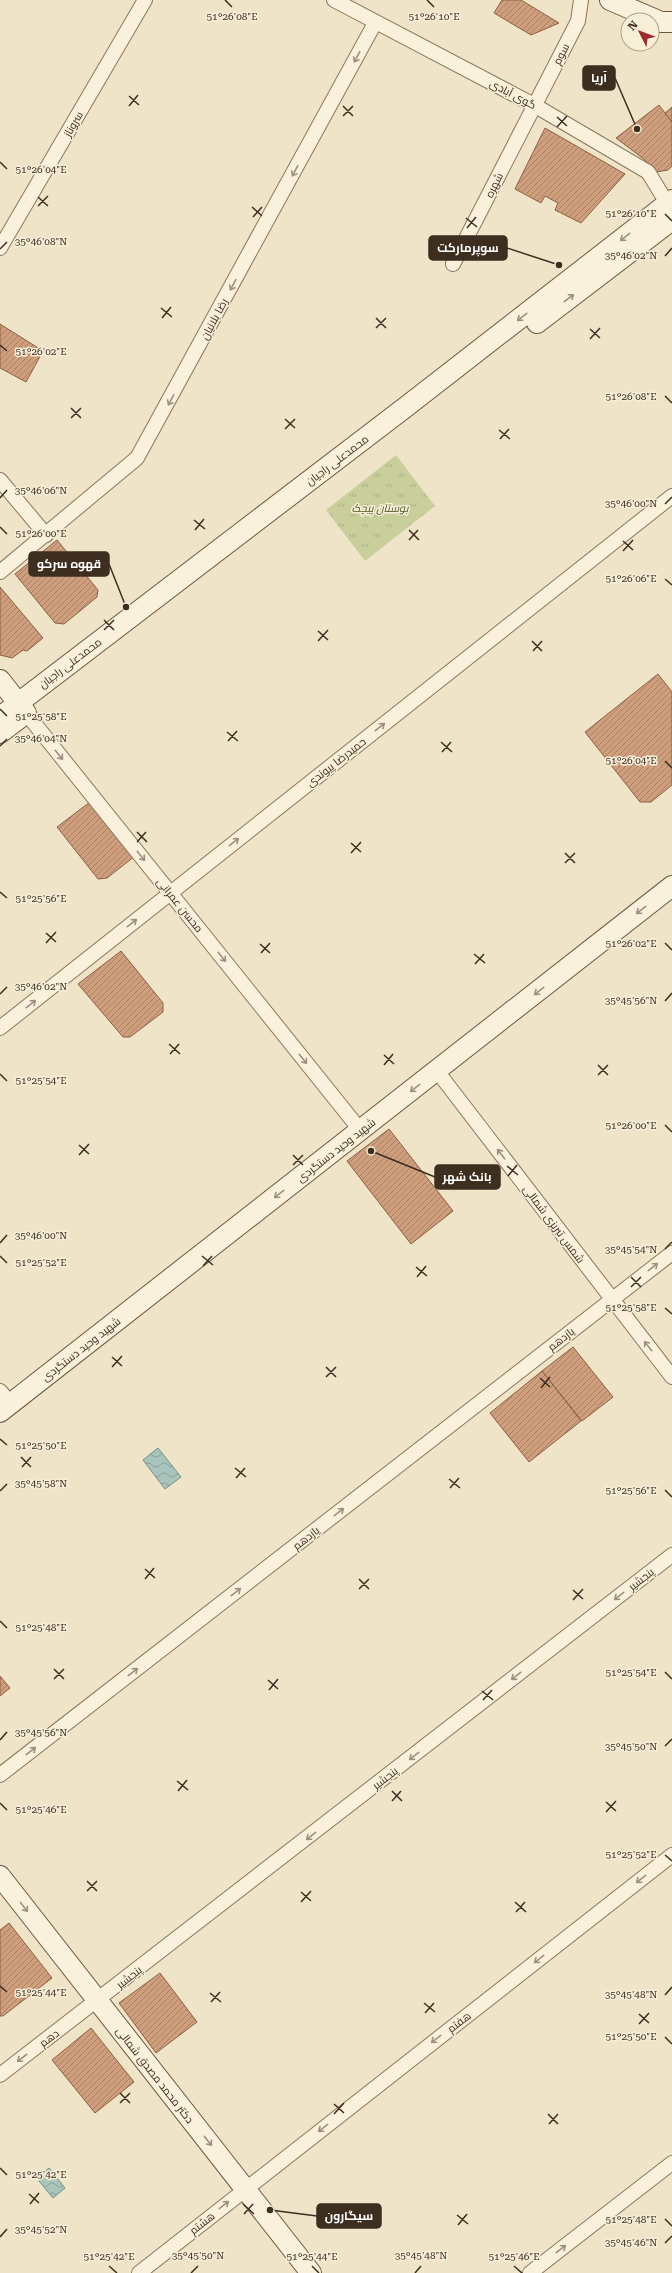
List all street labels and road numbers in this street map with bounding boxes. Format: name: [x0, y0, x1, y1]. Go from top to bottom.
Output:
street label: سوم: [551, 41, 573, 68]
street label: گوی آبادی: [487, 77, 538, 112]
street label: سروناز: [60, 109, 86, 140]
street label: شهره: [483, 171, 506, 200]
street label: رضا بلانیان: [198, 296, 231, 342]
street label: محمدعلی راجیان: [303, 433, 371, 488]
street label: محمدعلی راجیان: [36, 636, 104, 691]
street label: حمیدرضا پیوندی: [304, 735, 369, 790]
street label: محسن عمرانی: [154, 875, 206, 935]
street label: شهید وحید دستگردی: [294, 1116, 378, 1185]
street label: شمس تبریزی شمالی: [520, 1183, 587, 1266]
street label: شهید وحید دستگردی: [39, 1315, 123, 1384]
street label: یازدهم: [545, 1325, 578, 1355]
street label: یازدهم: [290, 1524, 323, 1554]
street label: پنجشیر: [625, 1565, 657, 1594]
street label: پنجشیر: [369, 1764, 401, 1793]
street label: پنجشیر: [113, 1963, 145, 1992]
street label: هفتم: [445, 2009, 474, 2036]
street label: دکتر محمد مصدق شمالی: [113, 2025, 196, 2126]
street label: دهم: [37, 2027, 62, 2051]
street label: هشتم: [187, 2209, 218, 2238]

